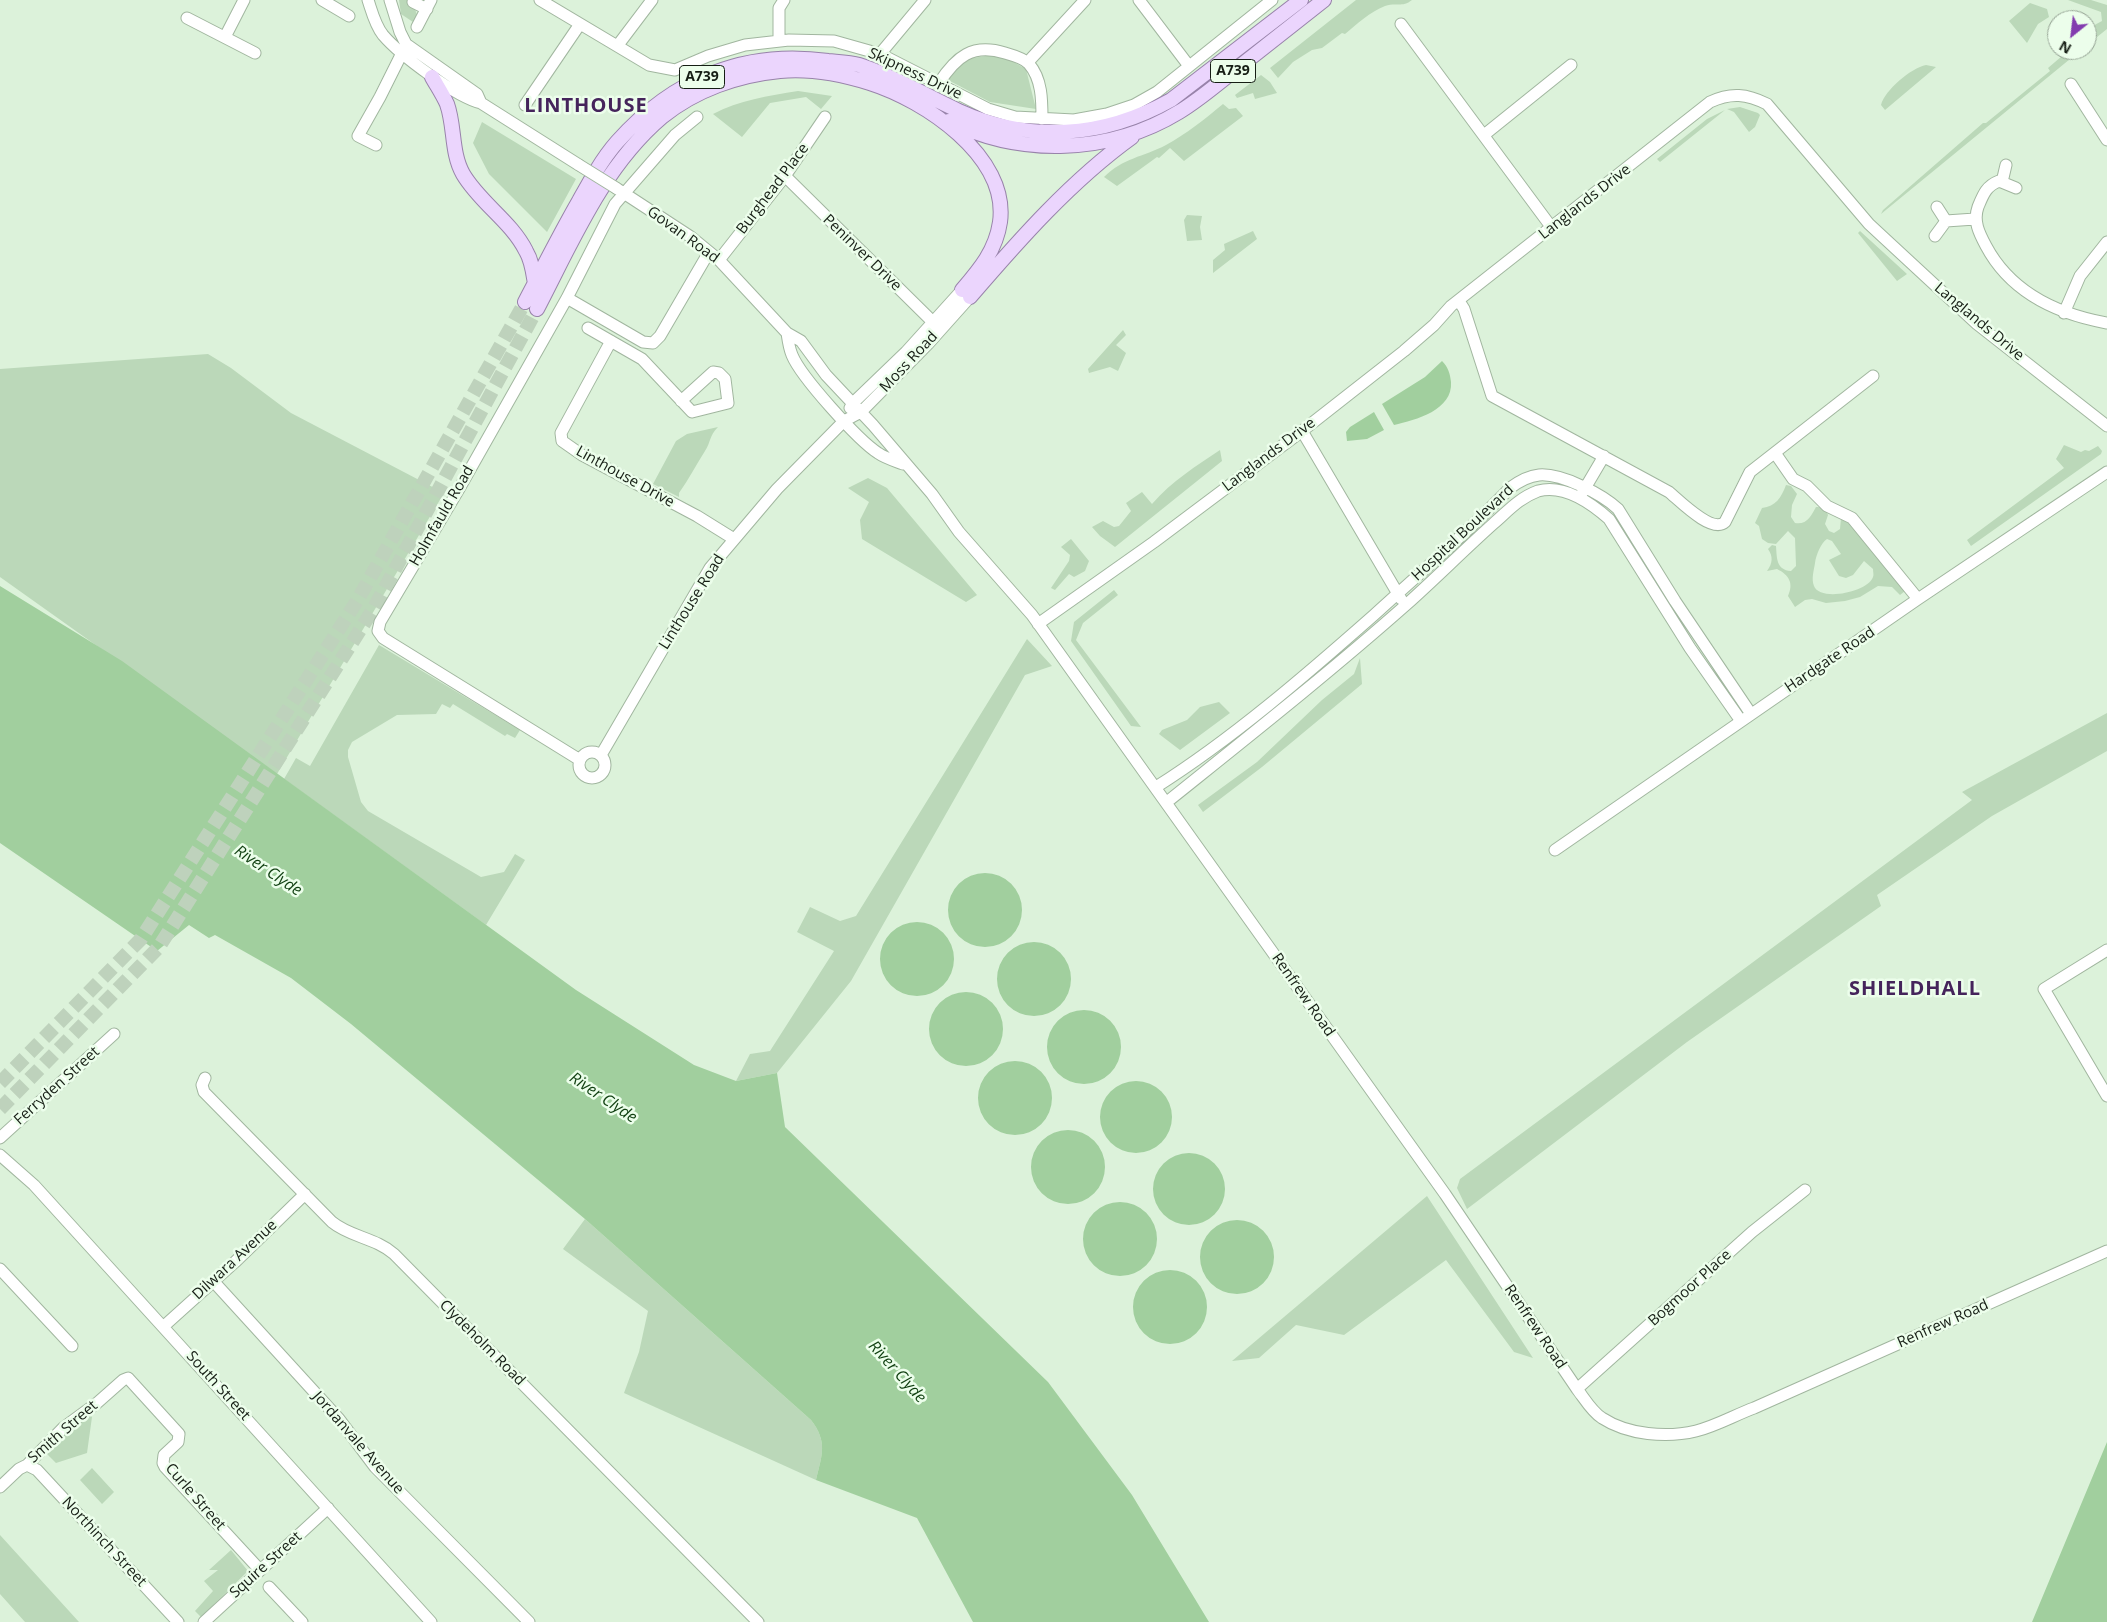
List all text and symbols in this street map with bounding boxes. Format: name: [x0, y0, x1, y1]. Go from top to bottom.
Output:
north arrow: [2047, 10, 2097, 60]
text: N: [2055, 37, 2075, 59]
street label: Skipness Drive: [865, 44, 965, 104]
road number: A739: [1210, 59, 1256, 82]
road number: A739: [680, 66, 724, 88]
district label: LINTHOUSE: [523, 94, 649, 118]
street label: Burghead Place: [733, 140, 813, 238]
street label: Langlands Drive: [1535, 161, 1635, 243]
street label: Govan Road: [643, 203, 723, 267]
street label: Peninver Drive: [819, 211, 905, 295]
street label: Langlands Drive: [1930, 279, 2028, 365]
street label: Moss Road: [876, 328, 942, 396]
street label: Langlands Drive: [1219, 414, 1319, 496]
street label: Linthouse Drive: [573, 443, 677, 511]
street label: Holmfauld Road: [406, 463, 478, 569]
street label: Hospital Boulevard: [1408, 481, 1518, 585]
street label: Linthouse Road: [656, 551, 728, 653]
street label: Hardgate Road: [1782, 623, 1878, 697]
water label: River Clyde: [231, 842, 305, 900]
street label: Renfrew Road: [1268, 950, 1338, 1040]
district label: SHIELDHALL: [1848, 977, 1982, 1001]
street label: Ferryden Street: [11, 1043, 103, 1129]
water label: River Clyde: [566, 1069, 640, 1127]
street label: Dilwara Avenue: [189, 1216, 281, 1304]
street label: Bogmoor Place: [1645, 1246, 1735, 1330]
street label: Renfrew Road: [1500, 1281, 1570, 1373]
street label: Clydeholm Road: [435, 1296, 529, 1390]
street label: Renfrew Road: [1895, 1296, 1991, 1352]
water label: River Clyde: [864, 1337, 930, 1407]
street label: South Street: [182, 1348, 254, 1424]
street label: Jordanvale Avenue: [309, 1388, 407, 1498]
street label: Smith Street: [25, 1397, 101, 1467]
street label: Curle Street: [161, 1460, 229, 1534]
street label: Northinch Street: [58, 1493, 150, 1591]
street label: Squire Street: [226, 1528, 306, 1602]

